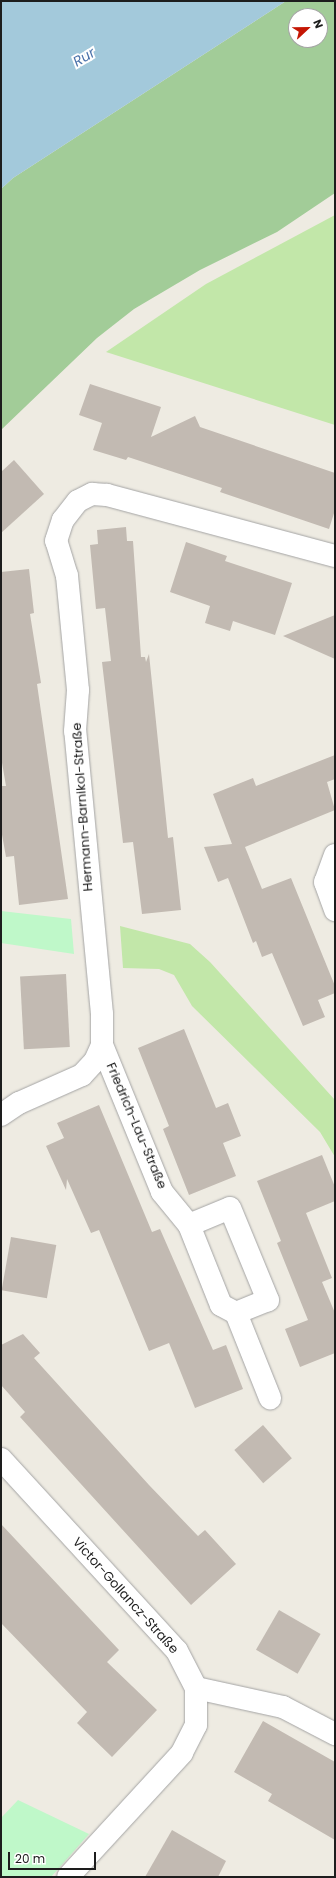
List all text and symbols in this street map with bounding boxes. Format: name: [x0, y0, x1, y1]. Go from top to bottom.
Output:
north arrow: [288, 8, 328, 48]
text: N: [309, 17, 327, 31]
water label: Rur: [70, 44, 98, 70]
street label: Hermann-Barnikol-Straße: [69, 722, 97, 892]
street label: Friedrich-Lau-Straße: [102, 1061, 170, 1191]
street label: Victor-Gollancz-Straße: [69, 1535, 181, 1657]
scale bar: [10, 1844, 98, 1870]
text: 20 m: [15, 1850, 45, 1867]

